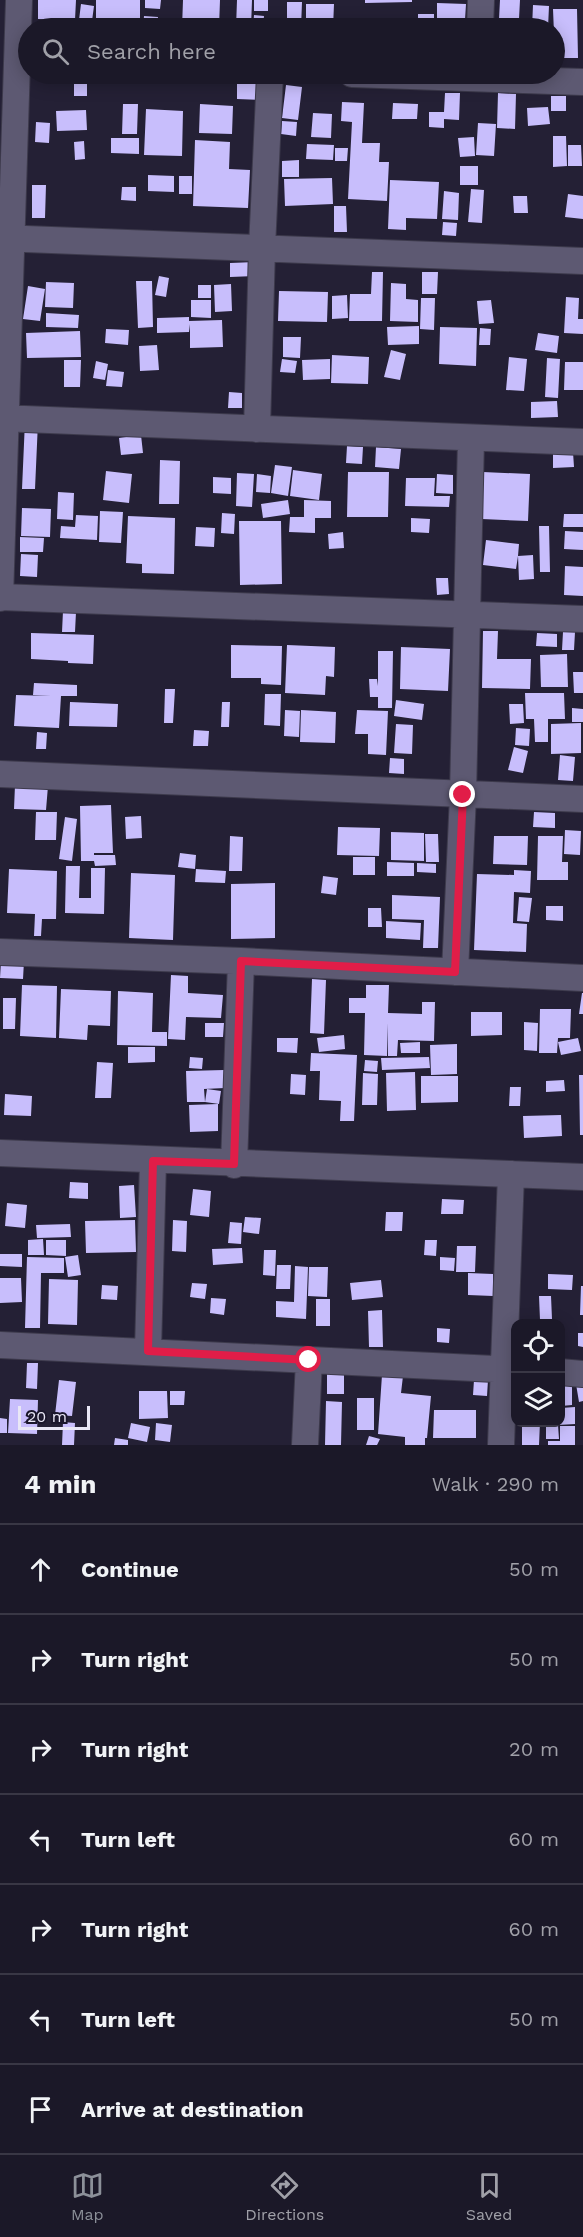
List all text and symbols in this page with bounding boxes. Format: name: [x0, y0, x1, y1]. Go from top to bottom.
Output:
search box: [18, 18, 565, 84]
icon: search: [39, 35, 72, 68]
text: Search here: [87, 39, 216, 64]
route end: [449, 781, 475, 807]
map controls: [511, 1319, 565, 1427]
button: locate: [511, 1319, 565, 1373]
route start: [295, 1346, 321, 1372]
button: layers: [511, 1373, 565, 1427]
scale bar: [18, 1403, 90, 1430]
text: 20 m: [27, 1407, 67, 1426]
text: 4 min: [24, 1469, 96, 1499]
text: Walk · 290 m: [432, 1472, 559, 1496]
icon: ahead: [24, 1553, 57, 1586]
text: Continue: [81, 1557, 179, 1582]
text: 50 m: [509, 1557, 559, 1581]
icon: right: [24, 1643, 57, 1676]
text: Turn right: [81, 1647, 188, 1672]
text: 50 m: [509, 1647, 559, 1671]
icon: right: [24, 1733, 57, 1766]
text: Turn right: [81, 1737, 188, 1762]
text: 20 m: [509, 1737, 559, 1761]
icon: left: [24, 1823, 57, 1856]
text: Turn left: [81, 1827, 175, 1852]
text: 60 m: [509, 1827, 559, 1851]
icon: right: [24, 1913, 57, 1946]
text: Turn right: [81, 1917, 188, 1942]
text: 60 m: [509, 1917, 559, 1941]
icon: left: [24, 2003, 57, 2036]
text: Turn left: [81, 2007, 175, 2032]
text: 50 m: [509, 2007, 559, 2031]
icon: arrive: [24, 2093, 57, 2126]
text: Arrive at destination: [81, 2097, 304, 2122]
tab: Map: [71, 2169, 104, 2224]
tab: Directions: [245, 2169, 324, 2224]
tab: Saved: [466, 2169, 512, 2224]

